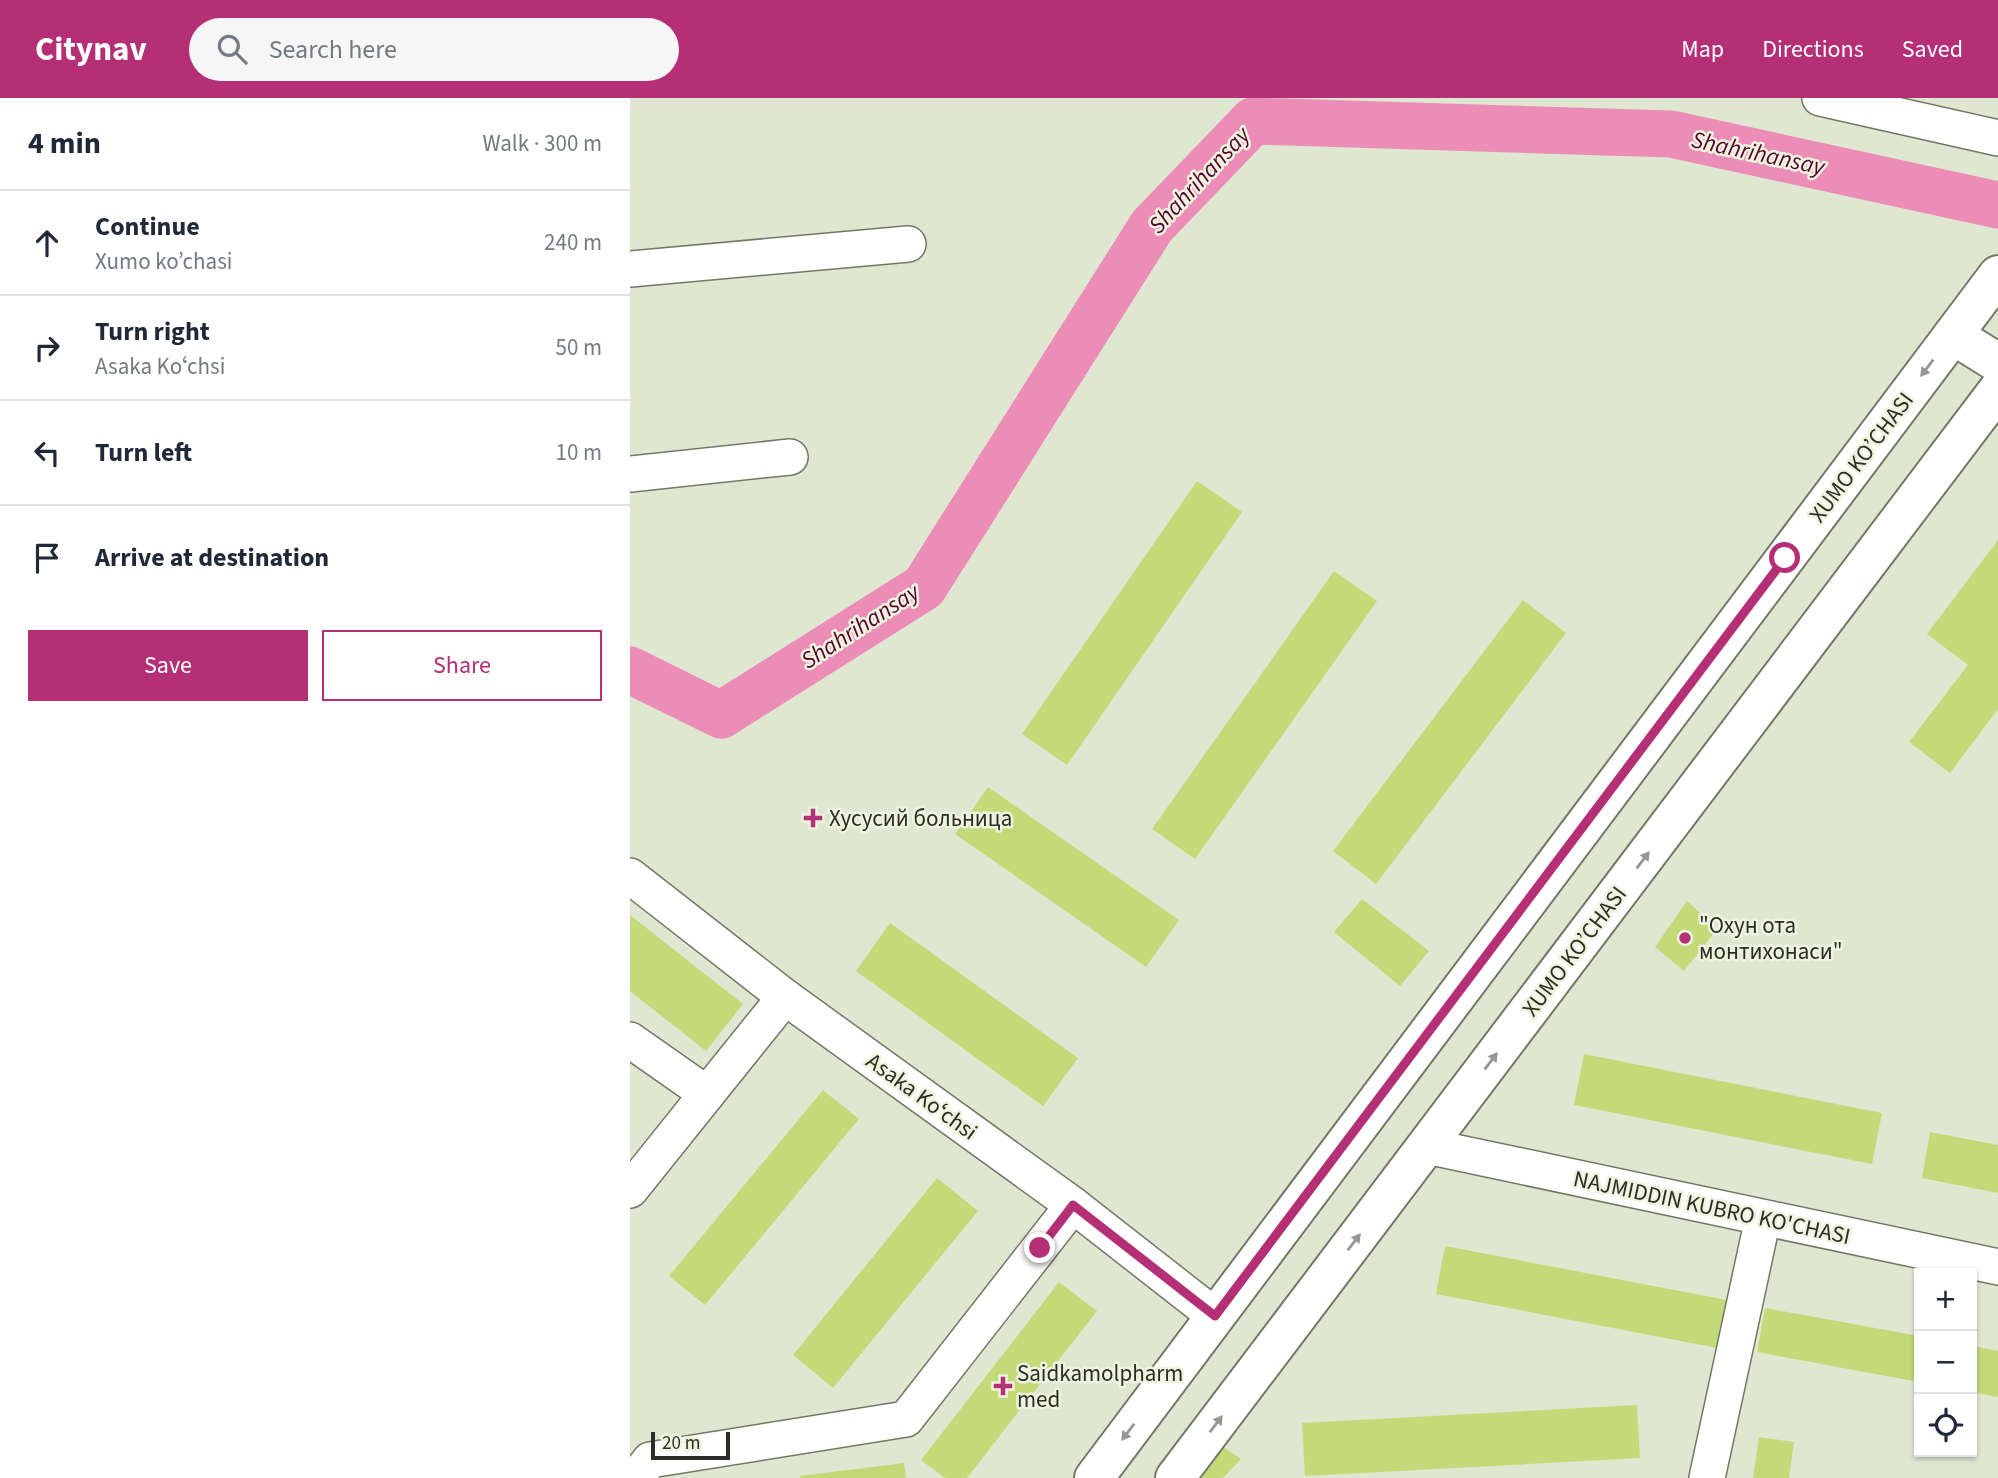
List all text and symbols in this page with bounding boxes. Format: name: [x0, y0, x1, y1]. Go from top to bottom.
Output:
search box: [189, 18, 679, 81]
text: Citynav: [35, 26, 147, 73]
icon: search: [213, 30, 251, 68]
text: Search here: [269, 31, 397, 68]
text: Map: [1681, 32, 1724, 67]
text: Directions: [1762, 32, 1864, 67]
text: Saved: [1902, 32, 1963, 67]
water label: Shahrihansay: [1140, 118, 1259, 242]
text: 4 min: [28, 122, 101, 165]
water label: Shahrihansay: [1688, 122, 1829, 185]
text: Walk · 300 m: [483, 127, 602, 160]
text: Continue: [95, 208, 200, 245]
icon: ahead: [28, 224, 66, 262]
text: 240 m: [544, 226, 602, 259]
text: Xumo ko’chasi: [95, 245, 232, 278]
text: Turn right: [95, 313, 210, 350]
icon: right: [28, 329, 66, 367]
text: 50 m: [555, 331, 602, 364]
text: Asaka Koʻchsi: [95, 350, 225, 383]
one-way arrow: [1920, 359, 1935, 377]
street label: XUMO KO’CHASI: [1801, 385, 1921, 529]
icon: left: [28, 434, 66, 472]
text: Turn left: [95, 434, 192, 471]
text: 10 m: [555, 436, 602, 469]
icon: arrive: [28, 539, 66, 577]
text: Arrive at destination: [95, 539, 329, 576]
route start: [1769, 542, 1800, 573]
water label: Shahrihansay: [794, 574, 928, 678]
button: Save: [28, 630, 308, 701]
button: Share: [322, 630, 602, 701]
place label: Хусусий больница: [829, 802, 1012, 835]
marker: Хусусий больница: [803, 808, 823, 828]
one-way arrow: [1636, 851, 1650, 869]
street label: XUMO KO’CHASI: [1514, 879, 1634, 1023]
place label: "Охун ота монтихонаси": [1699, 909, 1843, 968]
marker: "Охун ота монтихонаси": [1677, 930, 1693, 946]
street label: Asaka Koʻchsi: [859, 1045, 984, 1148]
one-way arrow: [1484, 1052, 1498, 1070]
street label: NAJMIDDIN KUBRO KO'CHASI: [1570, 1162, 1853, 1253]
route end: [1024, 1232, 1055, 1263]
one-way arrow: [1346, 1233, 1360, 1251]
map controls: [1914, 1268, 1977, 1457]
button: +: [1914, 1268, 1977, 1331]
button: −: [1914, 1331, 1977, 1394]
place label: Saidkamolpharm med: [1017, 1357, 1183, 1416]
marker: Saidkamolpharm med: [995, 1378, 1011, 1394]
button: locate: [1914, 1394, 1977, 1457]
one-way arrow: [1209, 1415, 1224, 1433]
one-way arrow: [1121, 1422, 1136, 1440]
scale bar: [651, 1429, 730, 1461]
text: 20 m: [662, 1430, 700, 1457]

